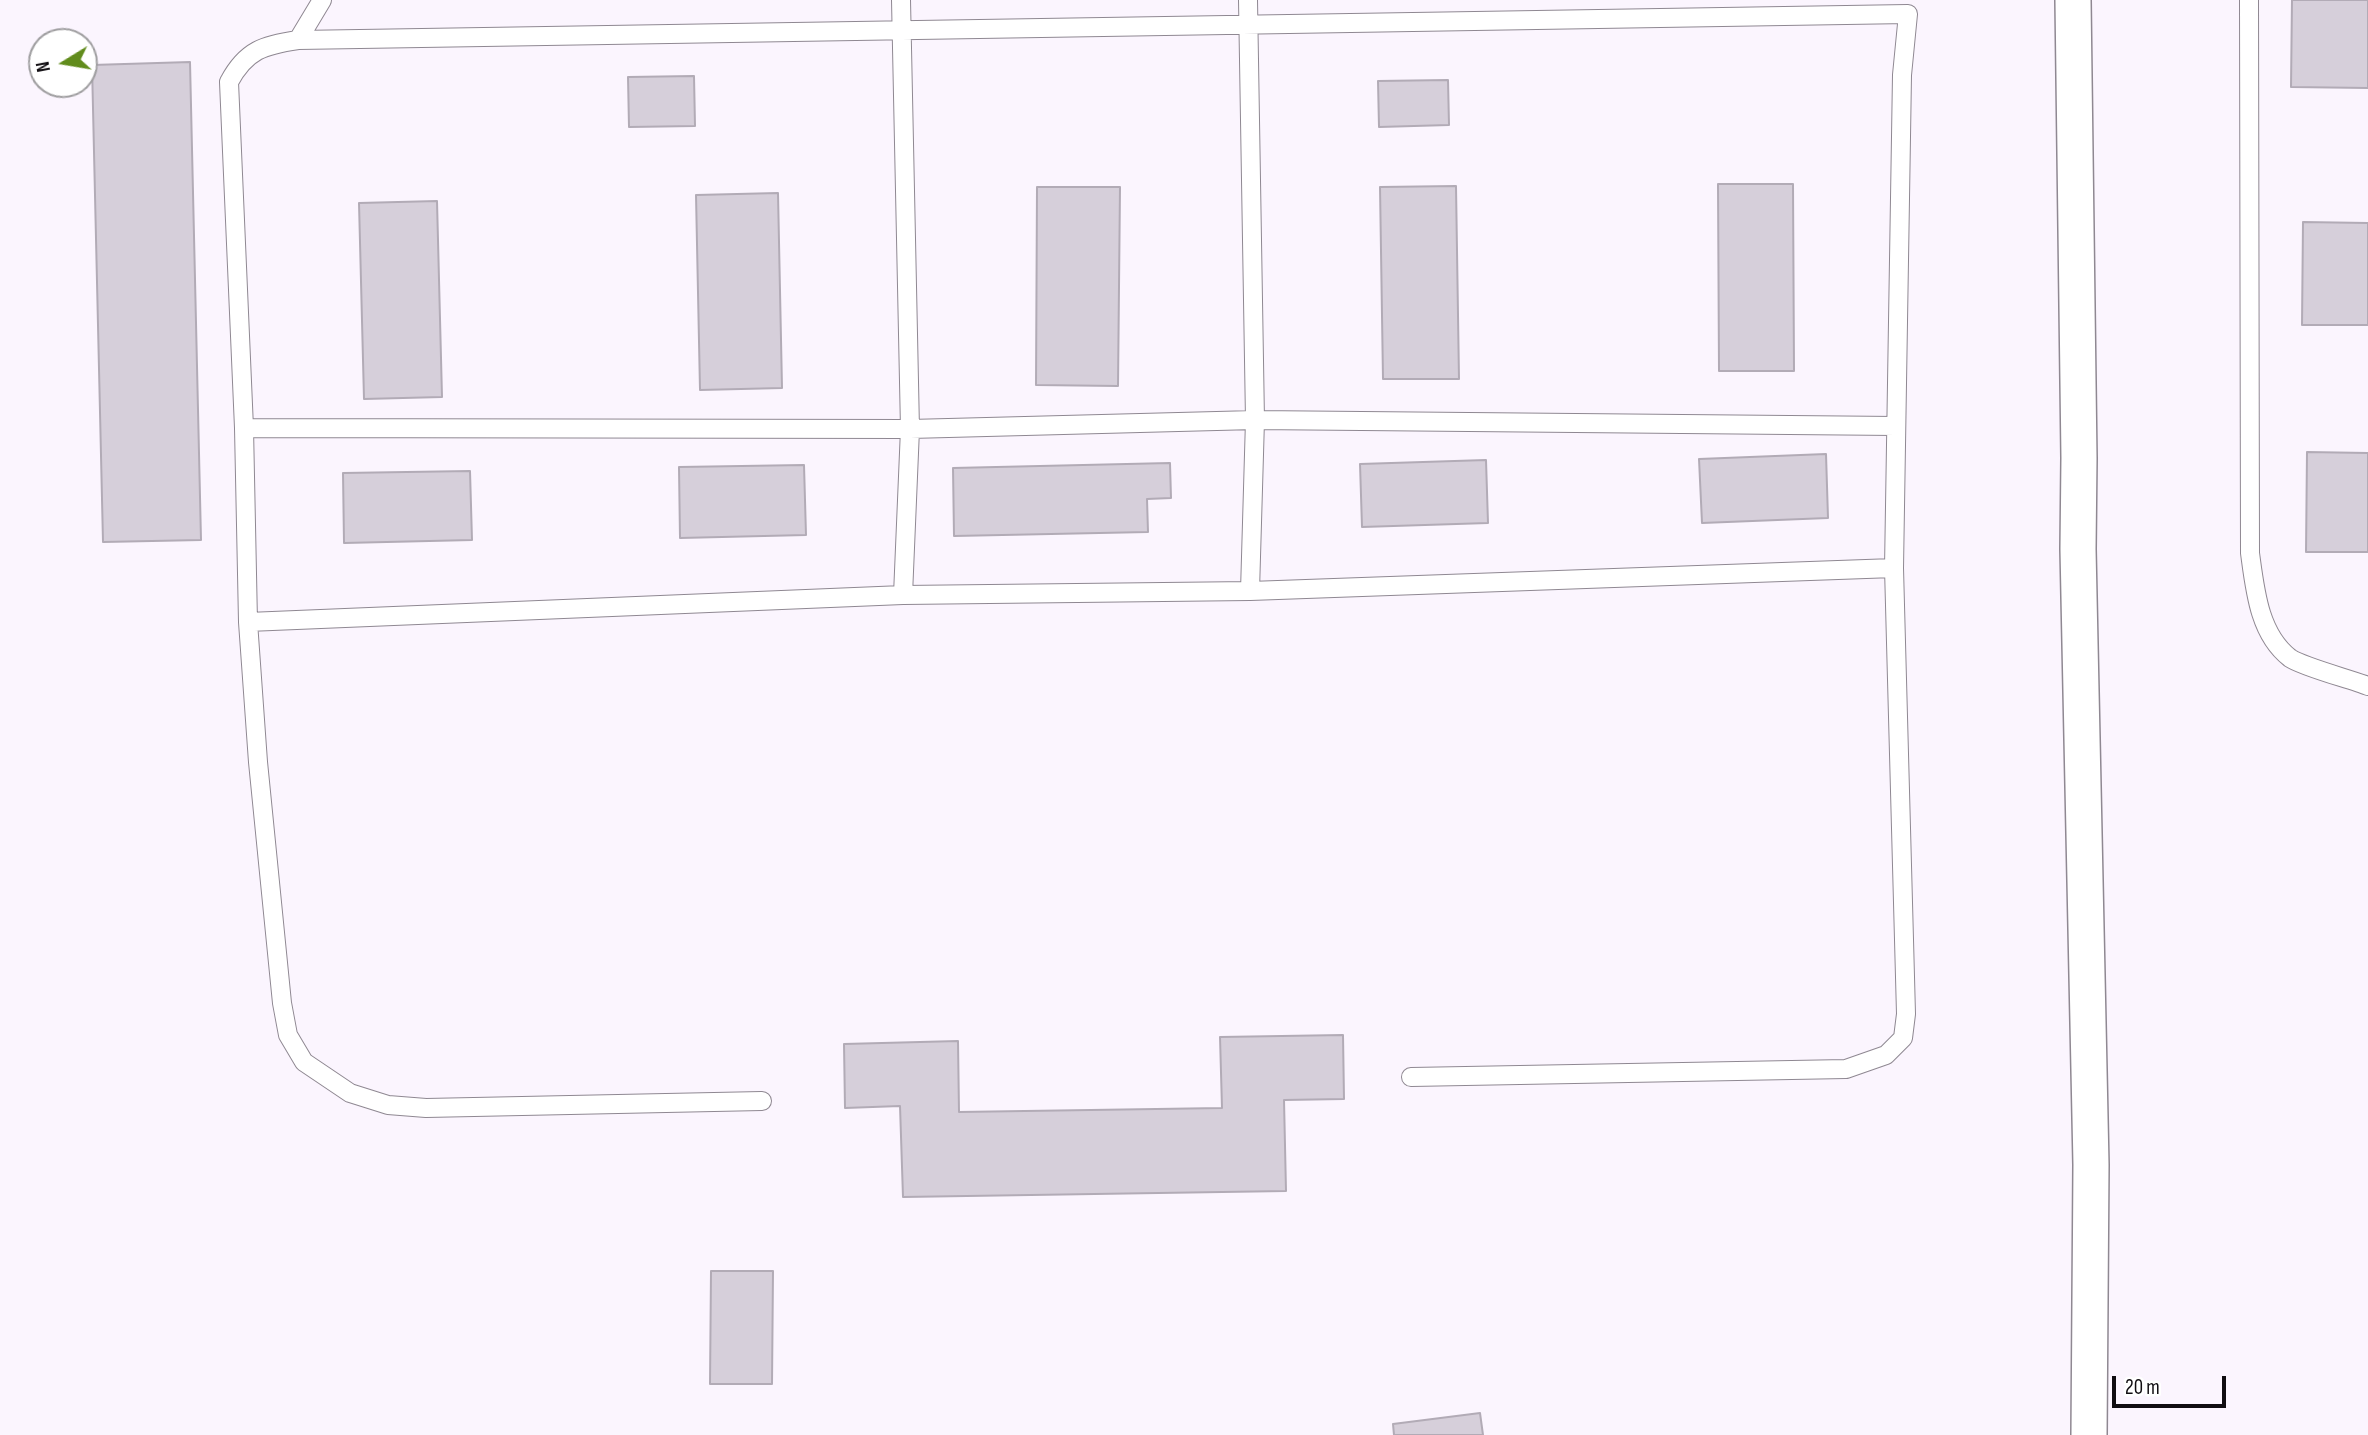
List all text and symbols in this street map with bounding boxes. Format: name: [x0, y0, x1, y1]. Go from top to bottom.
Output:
north arrow: [28, 28, 98, 98]
text: N: [32, 60, 56, 74]
scale bar: [2116, 1362, 2230, 1406]
text: 20 m: [2125, 1375, 2160, 1400]

